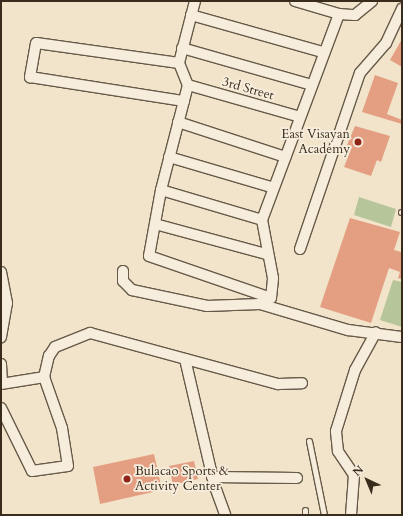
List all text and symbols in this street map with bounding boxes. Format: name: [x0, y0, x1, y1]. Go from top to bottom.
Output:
street label: 3rd Street: [220, 74, 276, 104]
place label: East Visayan Academy: [281, 127, 350, 158]
marker: East Visayan Academy: [353, 137, 363, 147]
north arrow: [347, 460, 387, 500]
text: N: [350, 462, 367, 480]
place label: Bulacao Sports & Activity Center: [135, 464, 229, 495]
marker: Bulacao Sports & Activity Center: [122, 474, 132, 484]

